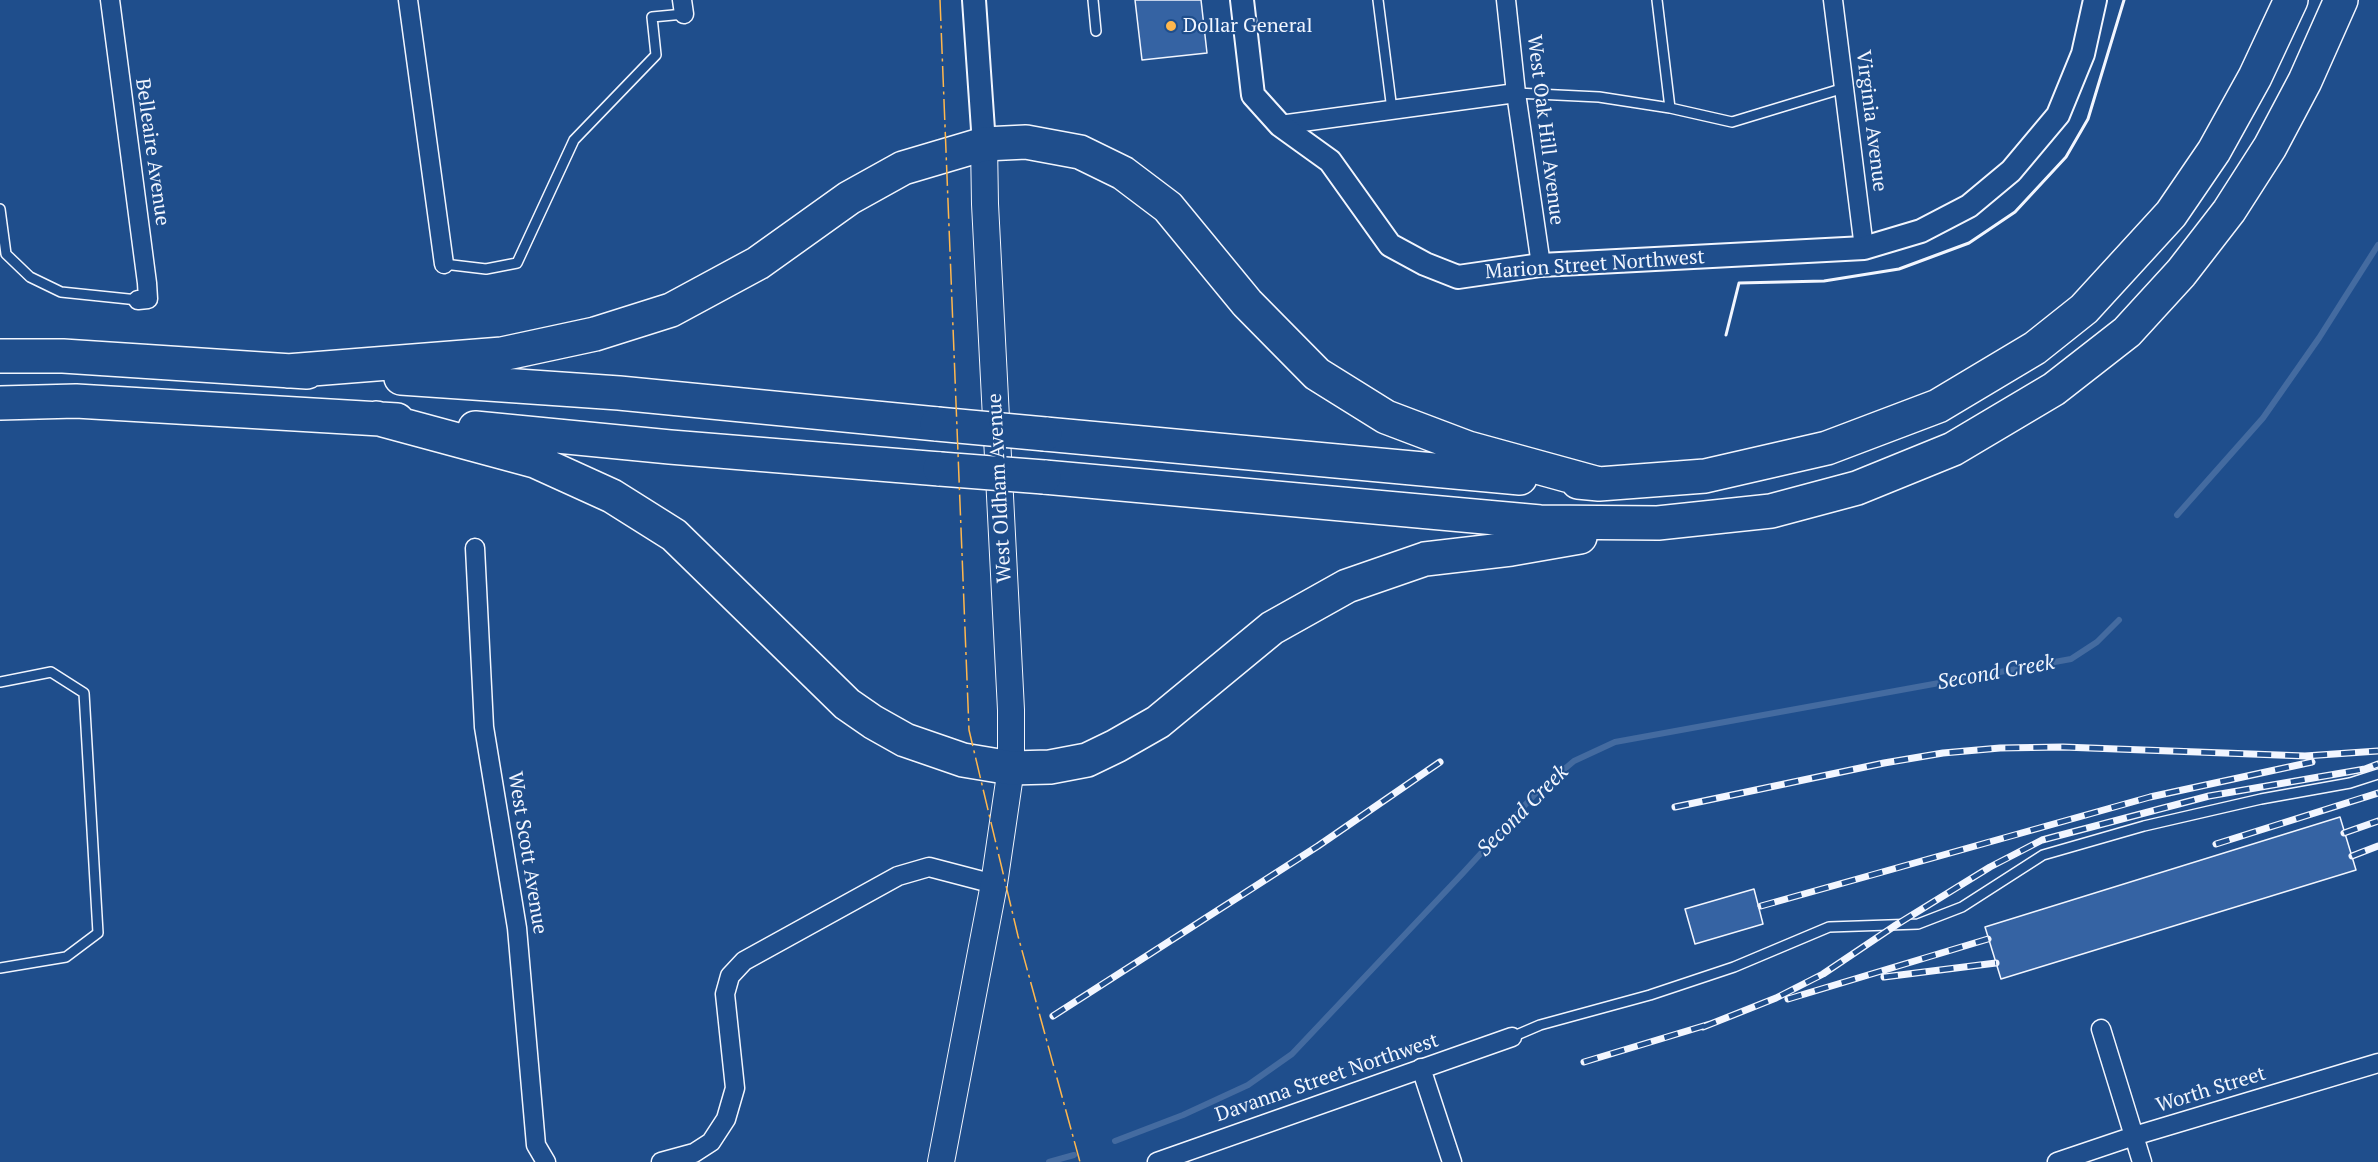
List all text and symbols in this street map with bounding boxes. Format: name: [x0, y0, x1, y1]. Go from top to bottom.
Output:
place label: Dollar General: [1183, 14, 1312, 38]
marker: Dollar General: [1164, 19, 1178, 33]
street label: West Oak Hill Avenue: [1521, 34, 1569, 226]
street label: Virginia Avenue: [1850, 49, 1892, 193]
street label: Belleaire Avenue: [130, 77, 174, 227]
street label: Marion Street Northwest: [1484, 245, 1706, 285]
street label: West Oldham Avenue: [983, 393, 1017, 583]
water label: Second Creek: [1935, 650, 2057, 696]
water label: Second Creek: [1472, 760, 1574, 862]
street label: West Scott Avenue: [502, 770, 552, 936]
street label: Davanna Street Northwest: [1212, 1028, 1442, 1128]
street label: Worth Street: [2153, 1062, 2269, 1118]

